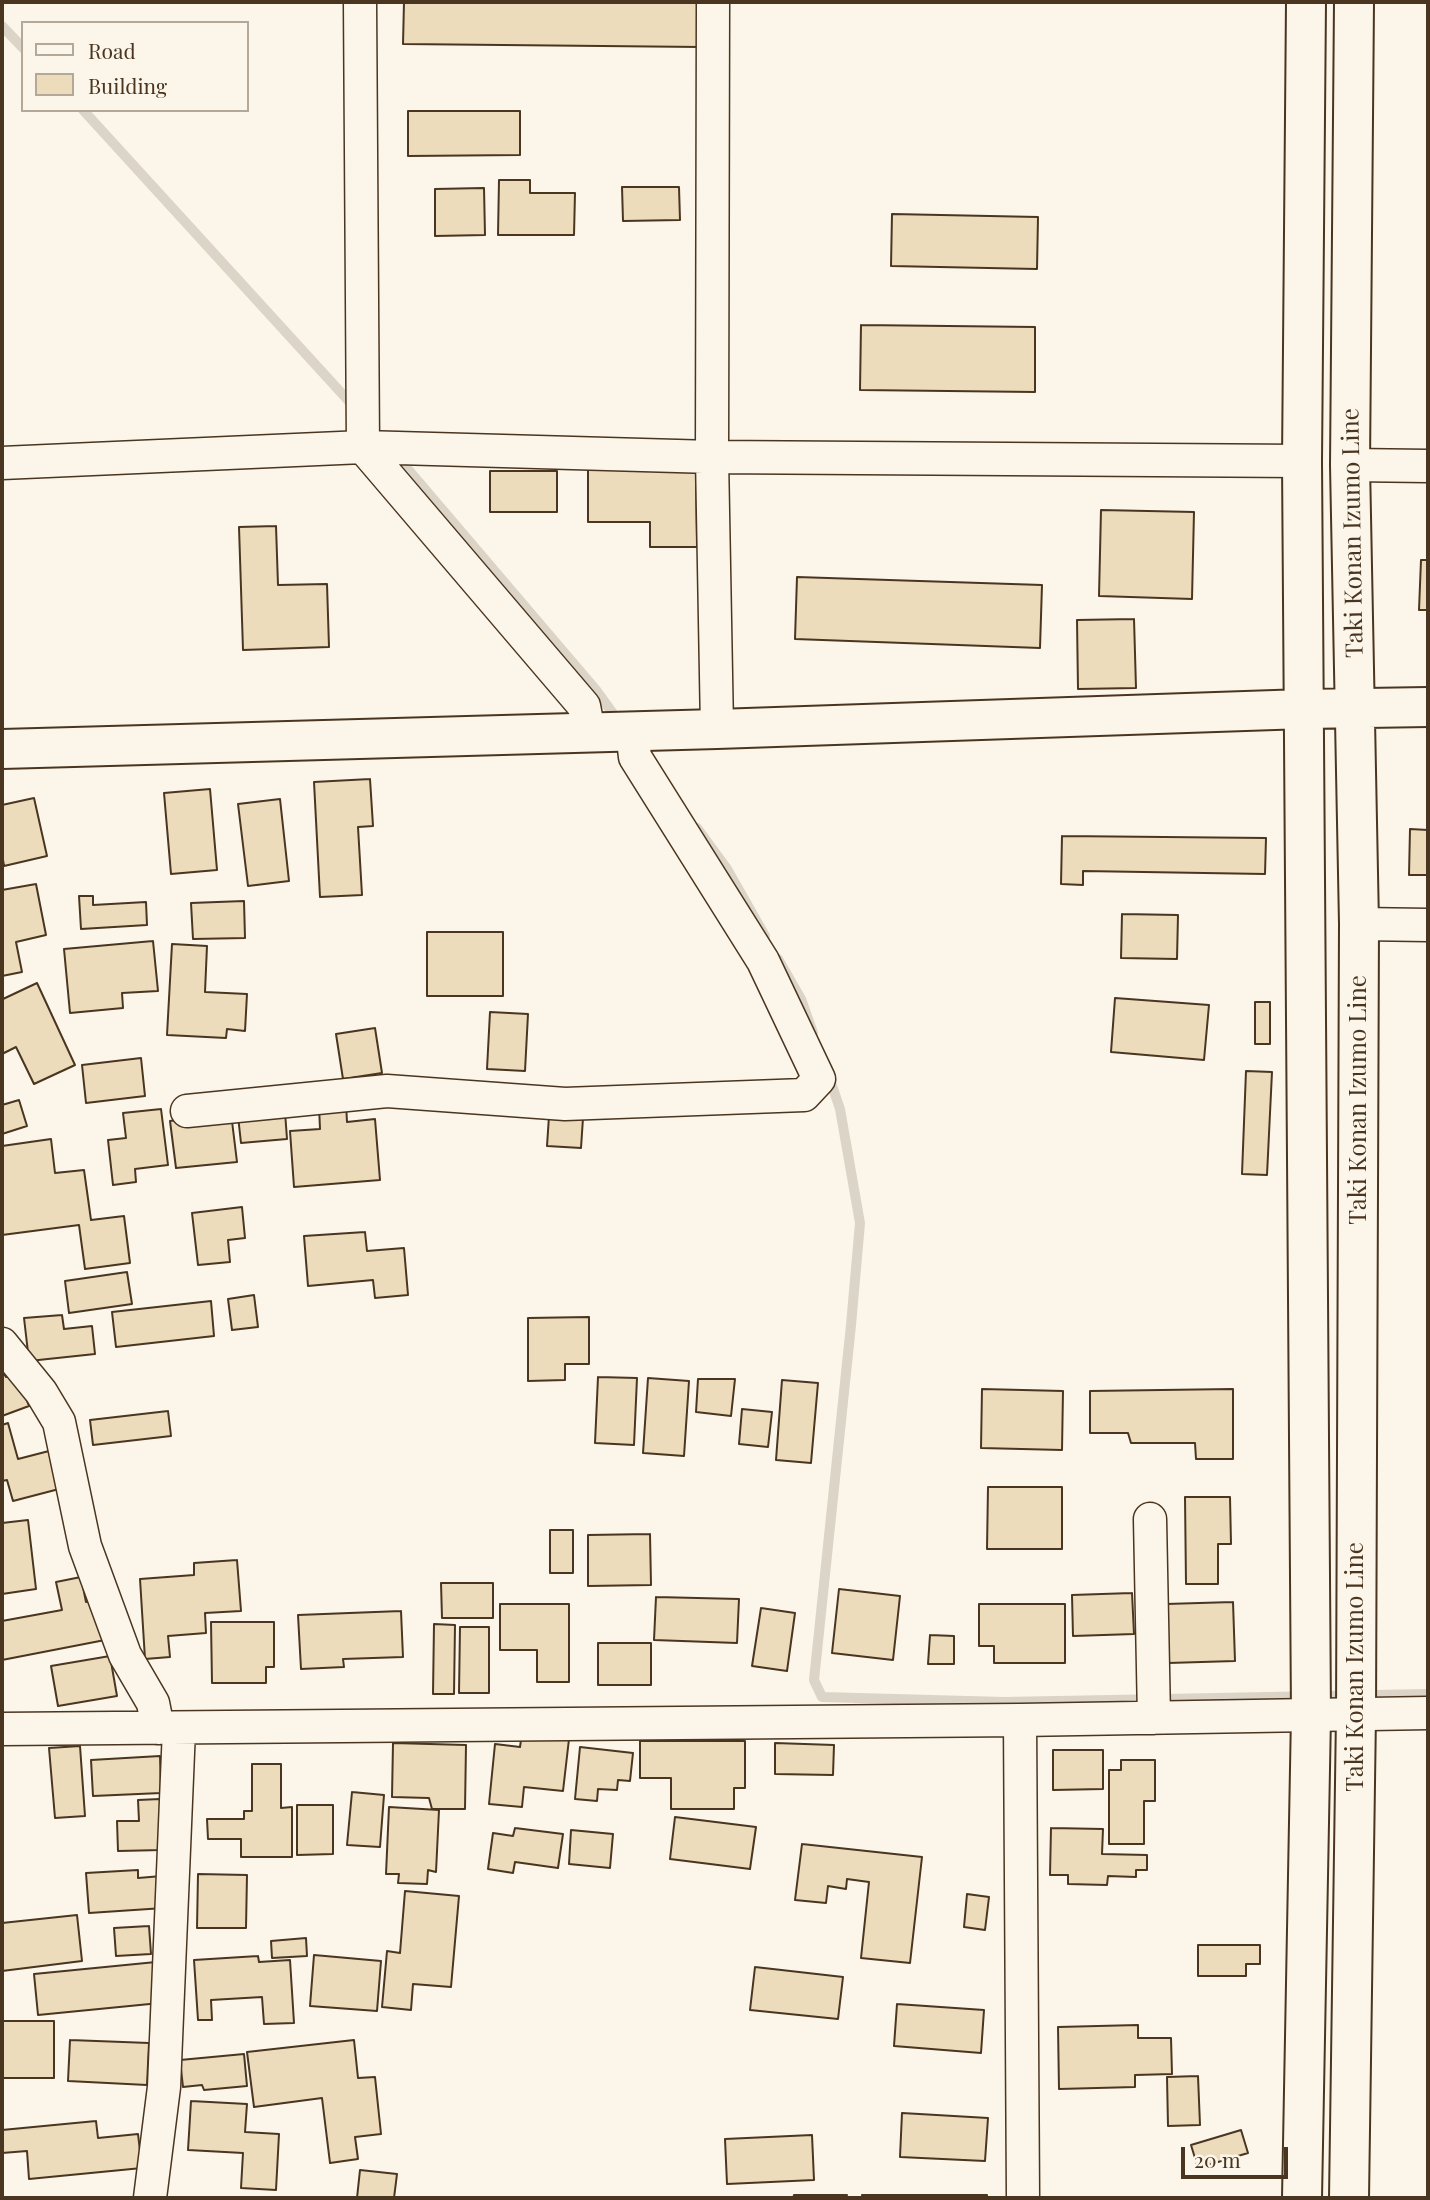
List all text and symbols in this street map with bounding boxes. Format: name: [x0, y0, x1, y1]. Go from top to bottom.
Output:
legend: [21, 21, 248, 112]
text: Road: [88, 36, 136, 64]
text: Building: [88, 71, 167, 99]
street label: Taki Konan Izumo Line: [1336, 408, 1370, 658]
street label: Taki Konan Izumo Line: [1345, 975, 1373, 1225]
street label: Taki Konan Izumo Line: [1342, 1542, 1370, 1792]
scale bar: [1185, 2134, 1292, 2178]
text: 20 m: [1194, 2145, 1241, 2173]

